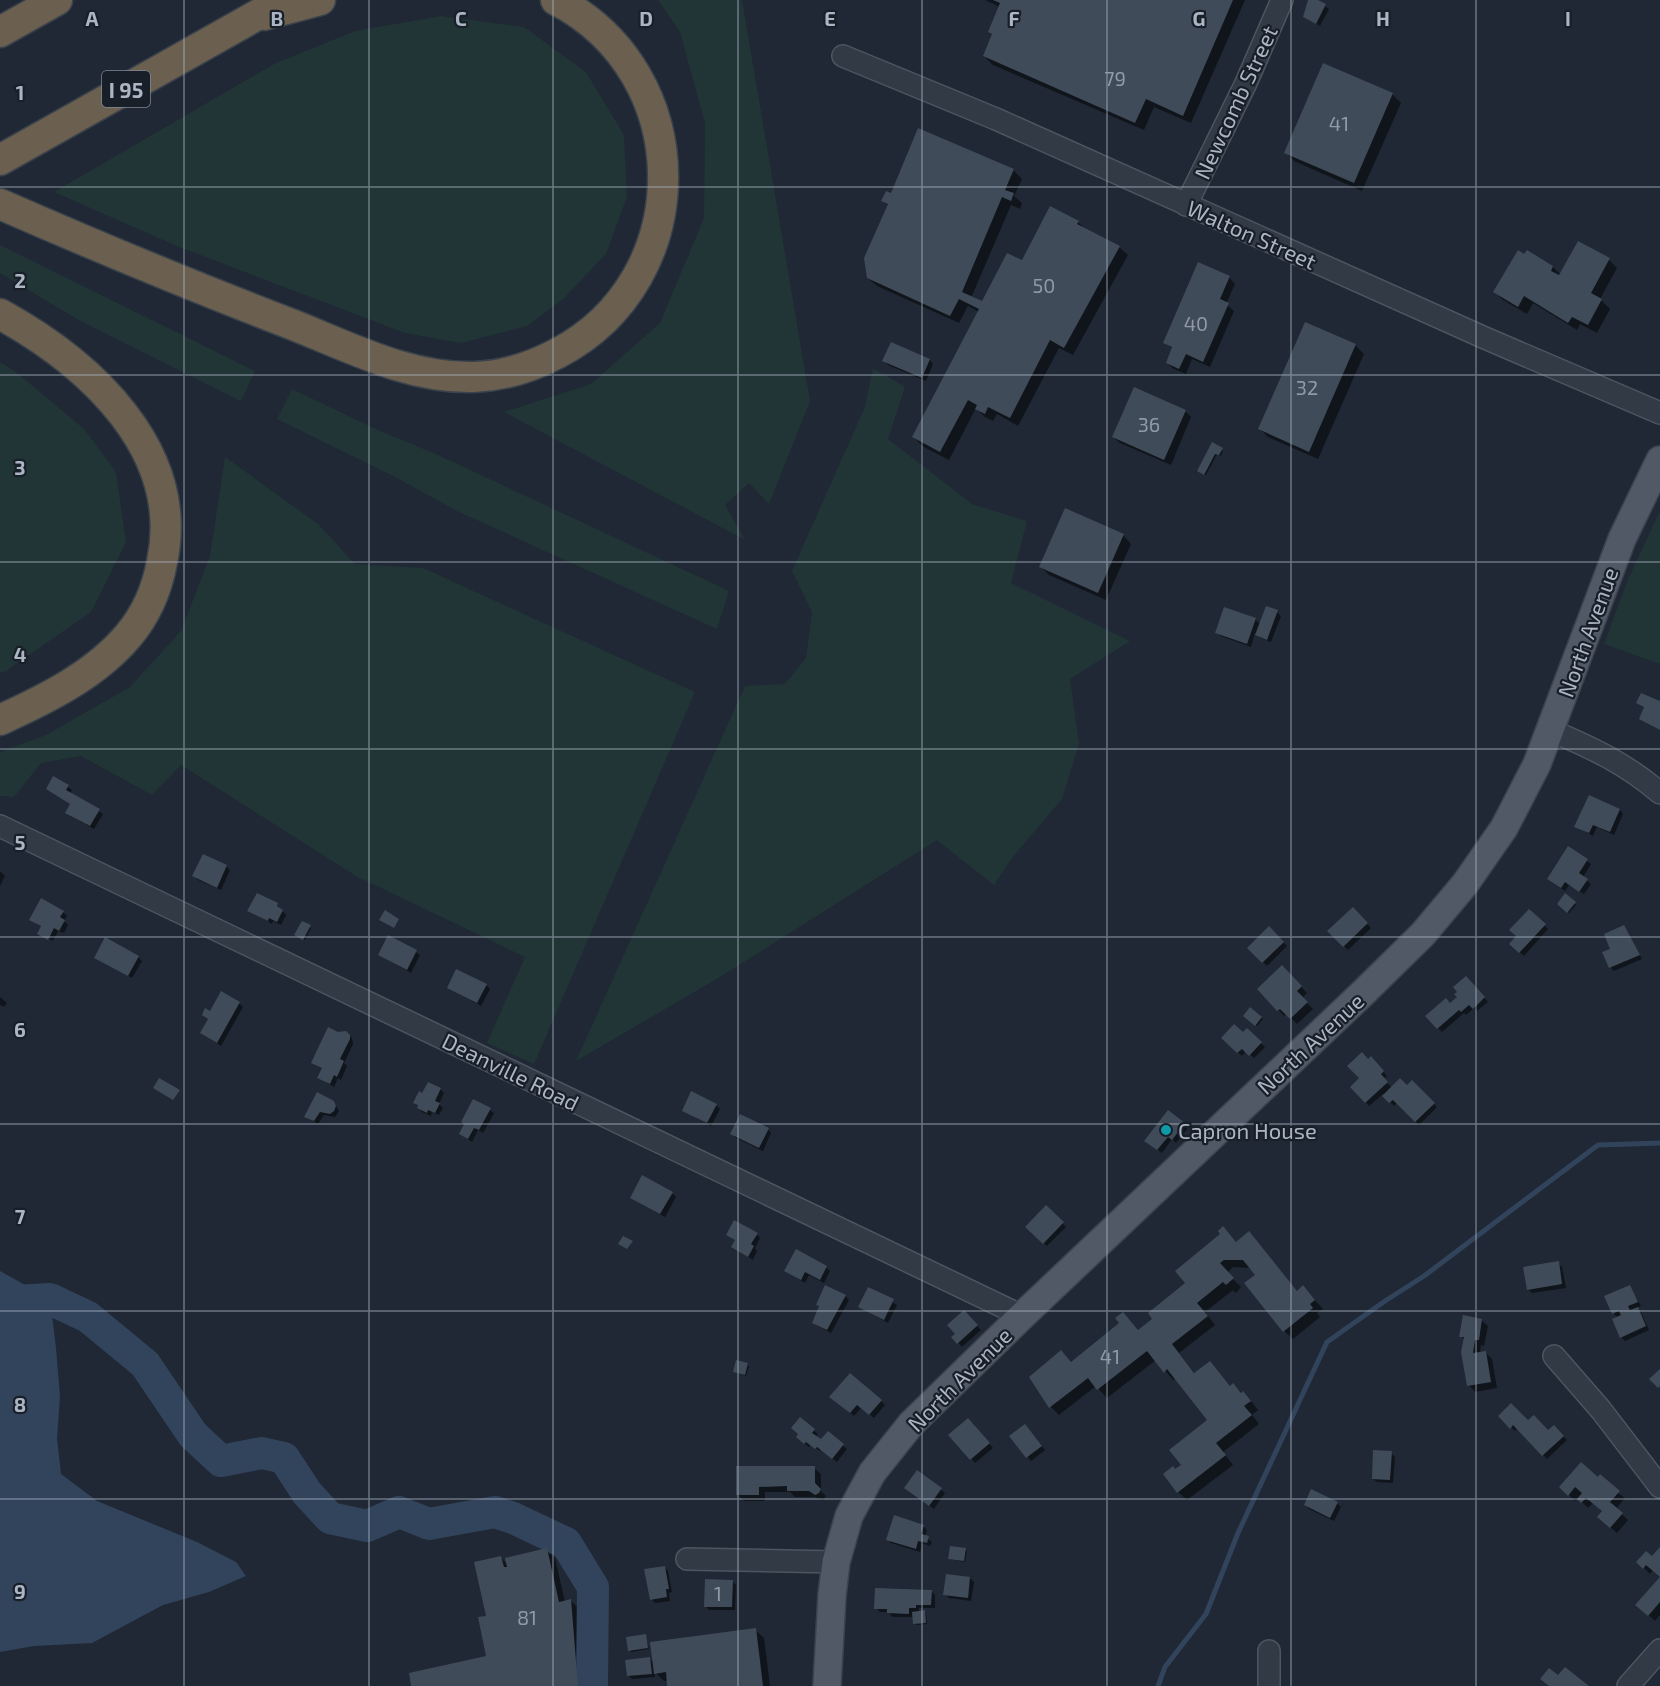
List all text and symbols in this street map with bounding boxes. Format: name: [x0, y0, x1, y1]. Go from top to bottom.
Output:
text: A: [85, 6, 99, 30]
text: B: [271, 6, 283, 30]
text: C: [455, 6, 467, 30]
text: D: [639, 6, 653, 30]
text: E: [824, 6, 836, 30]
text: F: [1008, 6, 1020, 30]
text: G: [1193, 6, 1205, 30]
text: H: [1376, 6, 1390, 30]
text: I: [1565, 6, 1571, 30]
street label: Newcomb Street: [1188, 21, 1282, 183]
house number: 79: [1104, 66, 1126, 90]
road number: I 95: [102, 71, 150, 107]
text: 1: [16, 80, 24, 104]
house number: 41: [1329, 111, 1349, 135]
street label: Walton Street: [1183, 194, 1321, 274]
text: 2: [14, 268, 26, 292]
house number: 50: [1033, 273, 1055, 297]
house number: 40: [1184, 311, 1208, 335]
house number: 32: [1296, 375, 1318, 399]
house number: 36: [1138, 412, 1160, 436]
text: 3: [14, 455, 26, 479]
street label: North Avenue: [1552, 564, 1622, 700]
text: 4: [14, 642, 27, 666]
text: 5: [14, 830, 26, 854]
street label: North Avenue: [1251, 987, 1369, 1099]
text: 6: [14, 1017, 26, 1041]
street label: Deanville Road: [438, 1027, 584, 1115]
place label: Capron House: [1178, 1117, 1317, 1143]
marker: Capron House: [1159, 1123, 1173, 1137]
text: 7: [15, 1204, 26, 1228]
street label: North Avenue: [902, 1322, 1016, 1436]
house number: 41: [1100, 1344, 1120, 1368]
text: 8: [14, 1392, 26, 1416]
text: 9: [14, 1579, 26, 1603]
house number: 1: [714, 1581, 722, 1605]
house number: 81: [517, 1605, 537, 1629]

